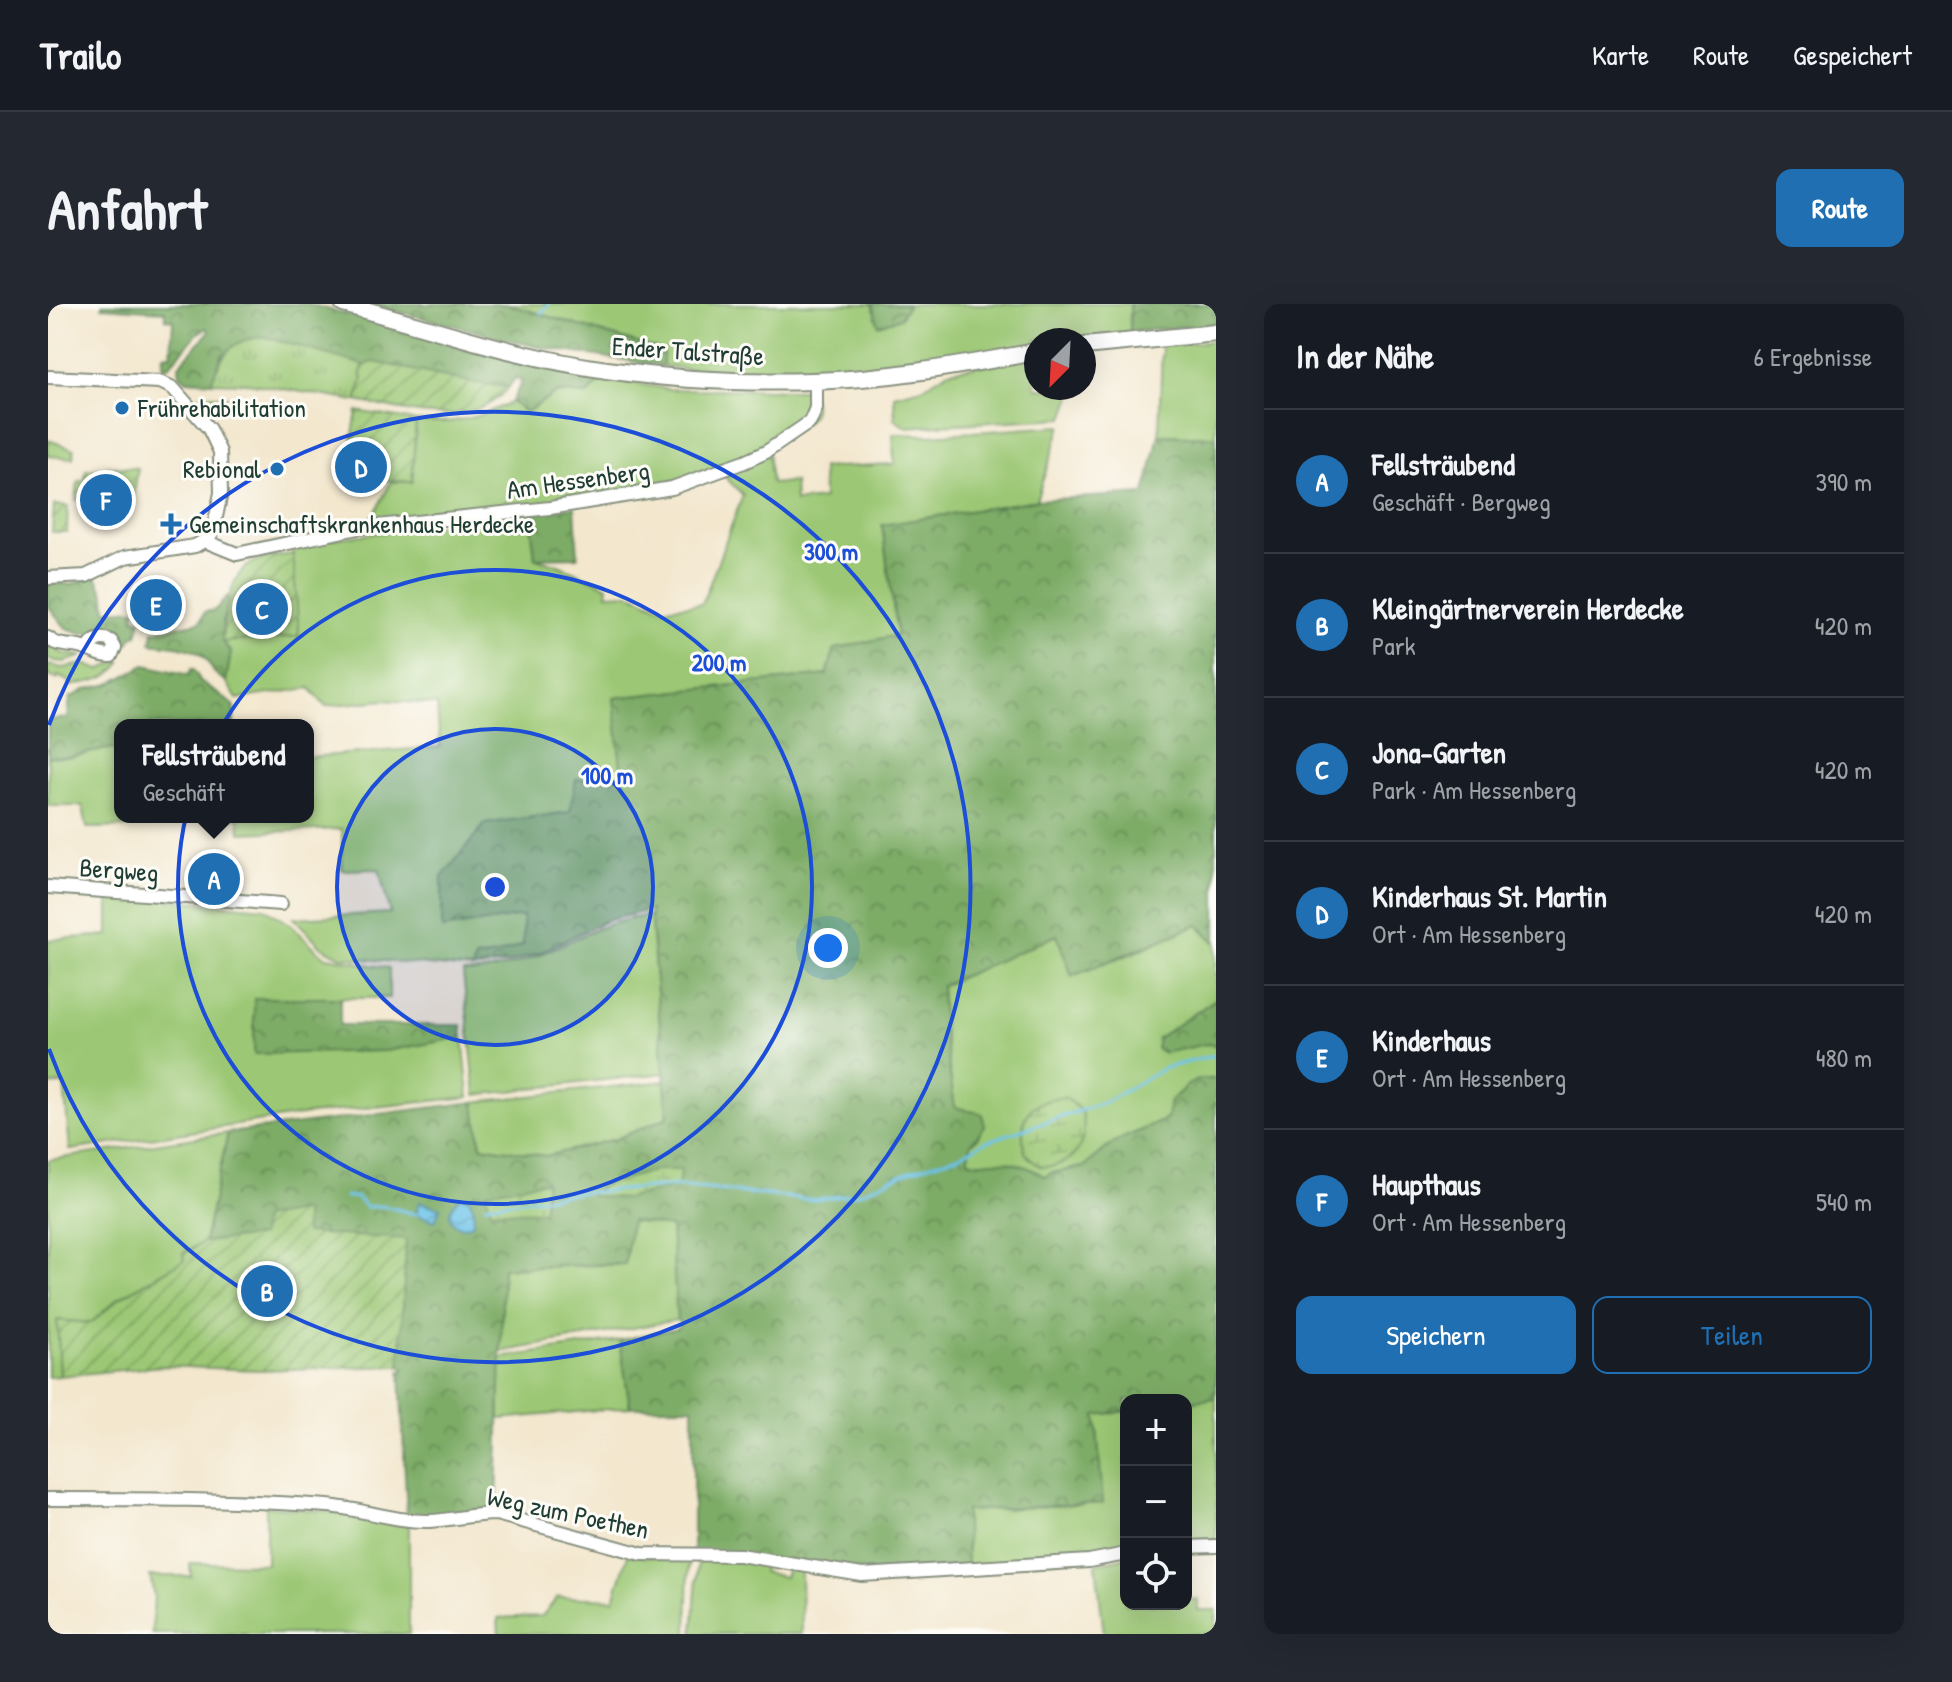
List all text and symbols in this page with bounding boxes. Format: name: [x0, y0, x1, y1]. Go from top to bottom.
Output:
text: Trailo: [40, 29, 121, 81]
text: Karte: [1592, 36, 1649, 74]
text: Route: [1693, 36, 1749, 74]
text: Gespeichert: [1793, 36, 1912, 74]
button: Route: [1776, 169, 1904, 247]
text: Anfahrt: [48, 171, 207, 246]
street label: Ender Talstraße: [611, 328, 765, 373]
north arrow: [1024, 328, 1096, 400]
text: In der Nähe: [1296, 333, 1434, 379]
text: 6 Ergebnisse: [1754, 339, 1872, 374]
place label: Frührehabilitation: [137, 390, 306, 425]
marker: Frührehabilitation: [113, 399, 131, 417]
pin: D: [335, 437, 387, 497]
text: Fellsträubend: [1372, 444, 1515, 484]
place label: Rebional: [183, 451, 261, 486]
street label: Am Hessenberg: [504, 452, 651, 507]
marker: Rebional: [268, 460, 286, 478]
text: A: [1316, 464, 1328, 499]
text: 390 m: [1816, 464, 1872, 499]
pin: F: [80, 470, 132, 530]
text: Geschäft · Bergweg: [1372, 484, 1551, 519]
place label: Gemeinschaftskrankenhaus Herdecke: [189, 506, 534, 541]
marker: Gemeinschaftskrankenhaus Herdecke: [160, 513, 182, 535]
text: 300 m: [804, 535, 858, 567]
pin: E: [130, 575, 182, 635]
pin: C: [236, 579, 288, 639]
text: Kleingärtnerverein Herdecke: [1372, 588, 1684, 628]
text: B: [1315, 608, 1329, 643]
text: 420 m: [1815, 608, 1872, 643]
text: Park: [1372, 628, 1416, 663]
text: 200 m: [692, 646, 746, 678]
popup: [114, 719, 314, 823]
text: Jona-Garten: [1372, 732, 1506, 772]
text: Fellsträubend: [143, 734, 285, 774]
text: C: [1315, 752, 1329, 787]
text: 420 m: [1815, 752, 1872, 787]
text: 100 m: [581, 759, 633, 791]
text: Park · Am Hessenberg: [1372, 772, 1576, 807]
text: Geschäft: [143, 774, 225, 809]
street label: Bergweg: [78, 849, 160, 890]
pin: A: [188, 849, 240, 909]
centre of rings: [481, 873, 509, 901]
text: Kinderhaus St. Martin: [1372, 876, 1607, 916]
text: D: [1316, 896, 1328, 931]
text: 420 m: [1815, 896, 1872, 931]
text: Ort · Am Hessenberg: [1372, 916, 1566, 951]
your location: [808, 928, 848, 968]
text: Kinderhaus: [1372, 1020, 1491, 1060]
text: E: [1316, 1040, 1328, 1075]
text: 480 m: [1816, 1040, 1872, 1075]
text: Ort · Am Hessenberg: [1372, 1060, 1566, 1095]
text: Haupthaus: [1372, 1164, 1481, 1204]
text: F: [1317, 1184, 1327, 1219]
text: 540 m: [1816, 1184, 1872, 1219]
text: Ort · Am Hessenberg: [1372, 1204, 1566, 1239]
pin: B: [241, 1261, 293, 1321]
button: Speichern: [1296, 1296, 1576, 1374]
button: Teilen: [1592, 1296, 1872, 1374]
map controls: [1120, 1394, 1192, 1610]
button: +: [1120, 1394, 1192, 1466]
button: −: [1120, 1466, 1192, 1538]
street label: Weg zum Poethen: [484, 1478, 652, 1547]
button: locate: [1120, 1538, 1192, 1610]

